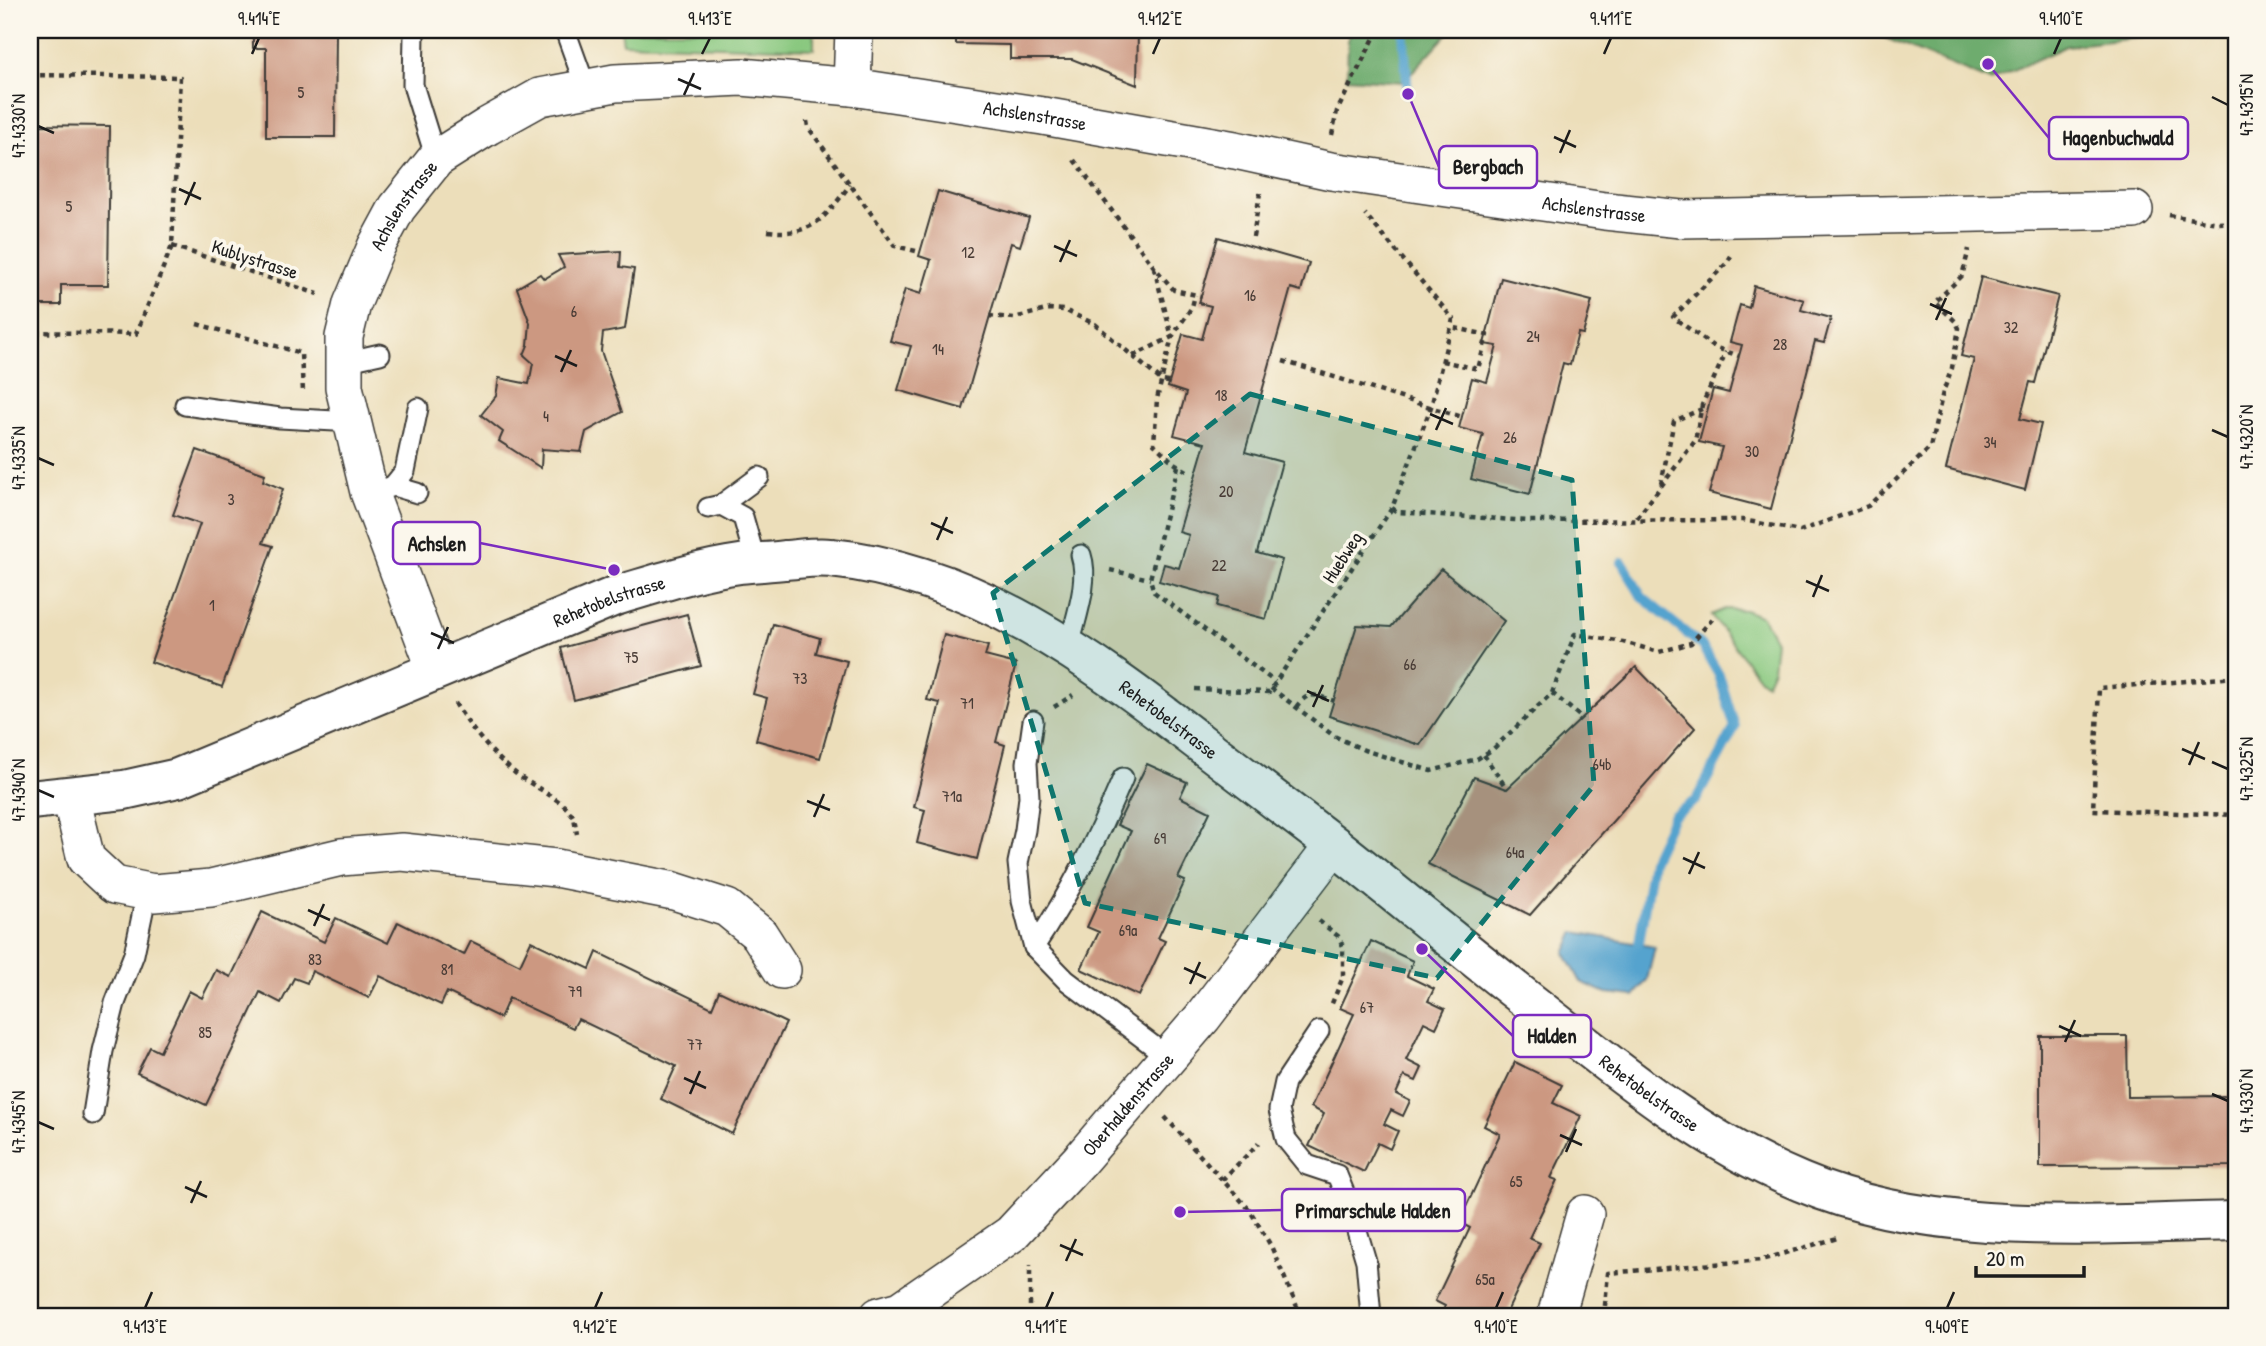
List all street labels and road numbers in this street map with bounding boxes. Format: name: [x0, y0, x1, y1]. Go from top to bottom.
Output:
street label: Achslenstrasse: [982, 94, 1089, 137]
street label: Achslenstrasse: [364, 154, 443, 255]
street label: Achslenstrasse: [1541, 189, 1647, 228]
street label: Kublystrasse: [209, 233, 302, 285]
street label: Huebweg: [1316, 526, 1368, 588]
street label: Rehetobelstrasse: [549, 569, 668, 633]
street label: Rehetobelstrasse: [1114, 674, 1224, 765]
street label: Oberhaldenstrasse: [1076, 1047, 1180, 1162]
street label: Rehetobelstrasse: [1594, 1048, 1705, 1138]

